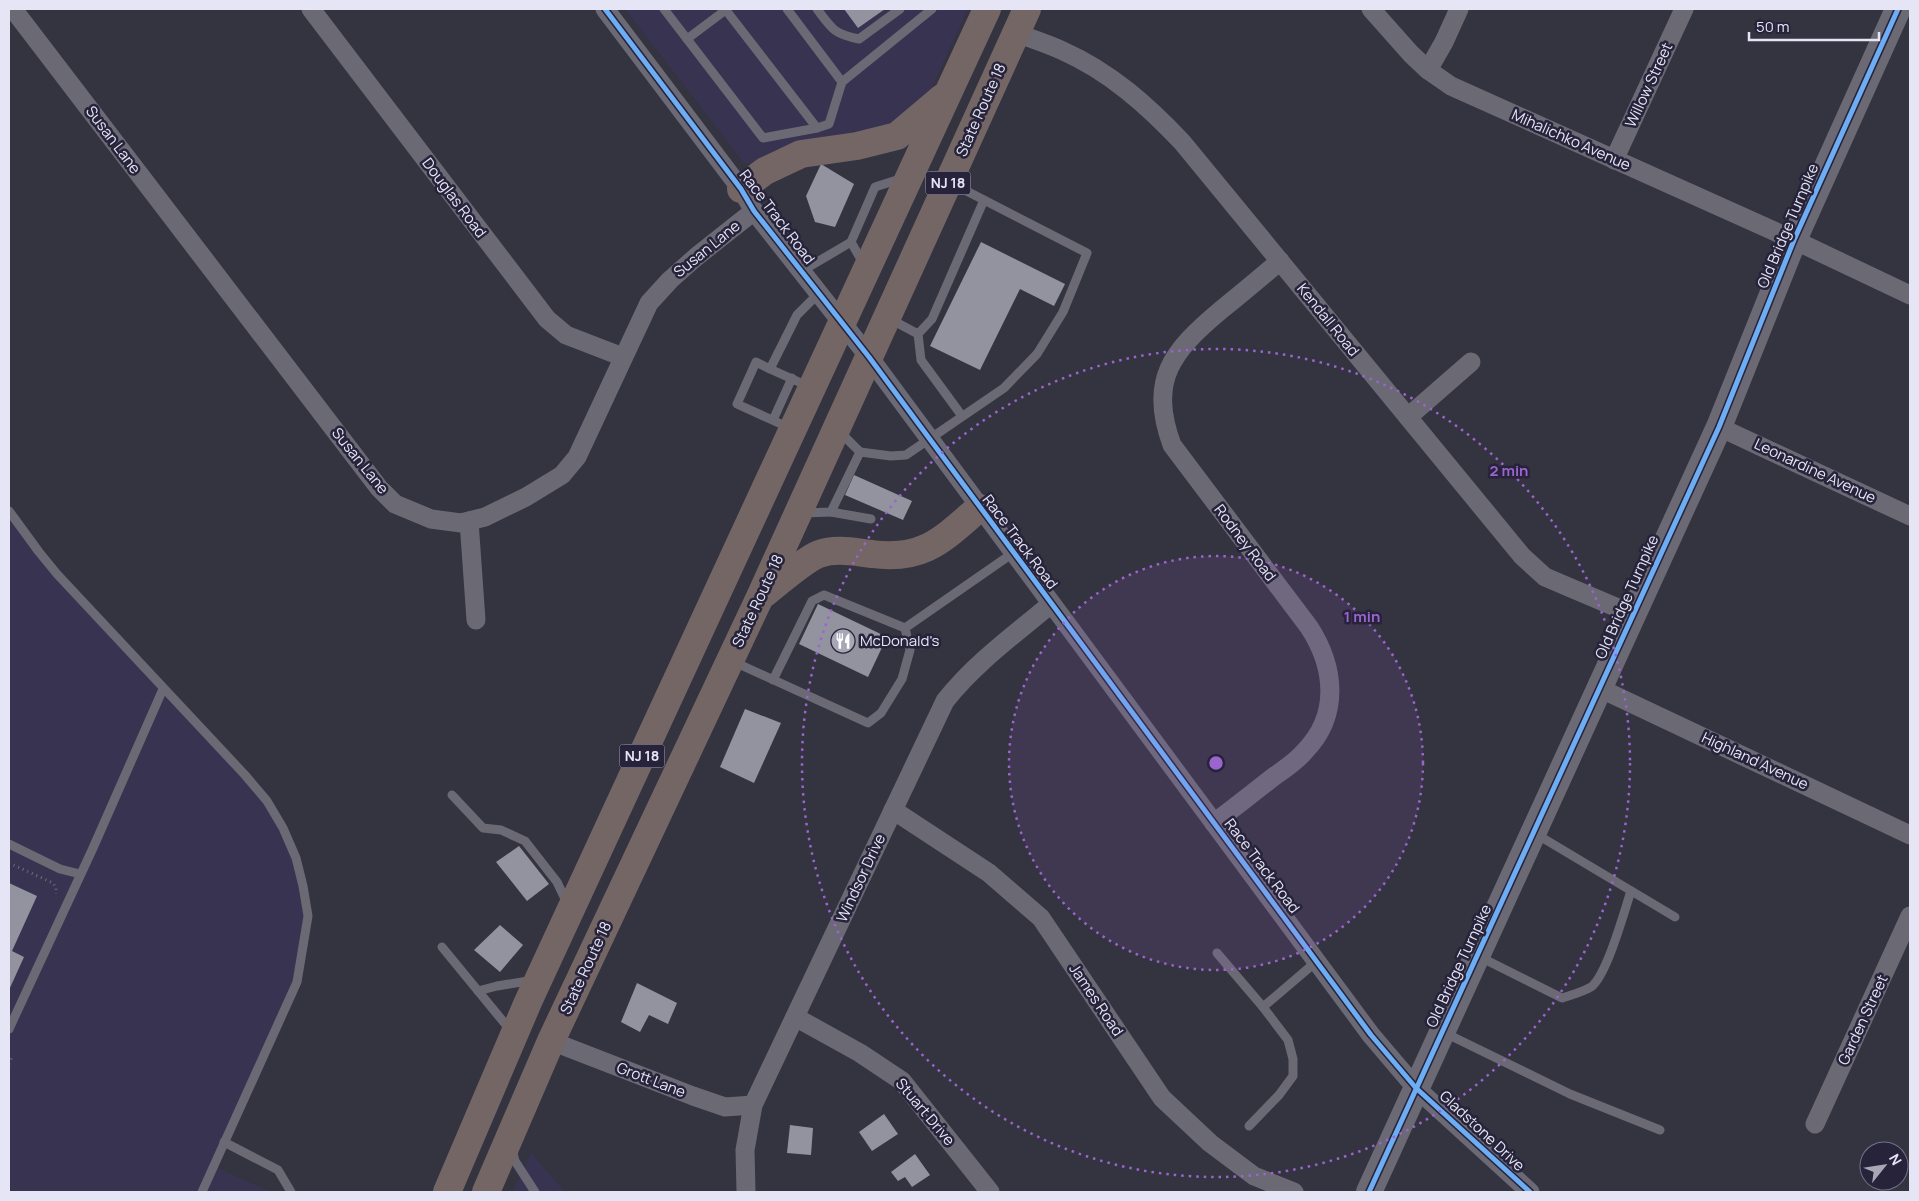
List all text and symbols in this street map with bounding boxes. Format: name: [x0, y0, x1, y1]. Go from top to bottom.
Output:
scale bar: [1749, 10, 1879, 42]
text: 50 m: [1756, 16, 1790, 37]
street label: Willow Street: [1620, 39, 1677, 131]
street label: State Route 18: [951, 60, 1011, 160]
street label: Susan Lane: [81, 101, 146, 178]
street label: Mihalichko Avenue: [1508, 104, 1634, 175]
street label: Douglas Road: [417, 153, 491, 242]
street label: Old Bridge Turnpike: [1752, 160, 1823, 291]
street label: Race Track Road: [735, 165, 820, 268]
road number: NJ 18: [926, 172, 970, 194]
street label: Susan Lane: [669, 215, 745, 282]
street label: Kendall Road: [1292, 279, 1364, 361]
street label: Susan Lane: [327, 423, 394, 499]
street label: Leonardine Avenue: [1751, 433, 1880, 508]
text: 2 min: [1489, 460, 1529, 481]
street label: Race Track Road: [978, 490, 1063, 593]
street label: Rodney Road: [1210, 500, 1281, 585]
street label: Old Bridge Turnpike: [1590, 531, 1663, 662]
street label: State Route 18: [727, 551, 788, 651]
text: 1 min: [1344, 606, 1380, 627]
restaurant icon: McDonald's: [830, 628, 856, 654]
place label: McDonald's: [860, 630, 939, 651]
street label: Highland Avenue: [1698, 727, 1812, 795]
road number: NJ 18: [620, 744, 664, 768]
centre of rings: [1207, 754, 1225, 772]
street label: Race Track Road: [1220, 814, 1305, 917]
street label: Windsor Drive: [831, 830, 890, 925]
street label: Old Bridge Turnpike: [1421, 901, 1496, 1031]
street label: State Route 18: [555, 918, 616, 1018]
street label: James Road: [1064, 959, 1128, 1040]
street label: Garden Street: [1832, 971, 1893, 1068]
street label: Grott Lane: [614, 1057, 689, 1102]
street label: Stuart Drive: [891, 1074, 960, 1150]
street label: Gladstone Drive: [1435, 1086, 1530, 1176]
north arrow: [1859, 1141, 1909, 1191]
text: N: [1885, 1150, 1906, 1168]

